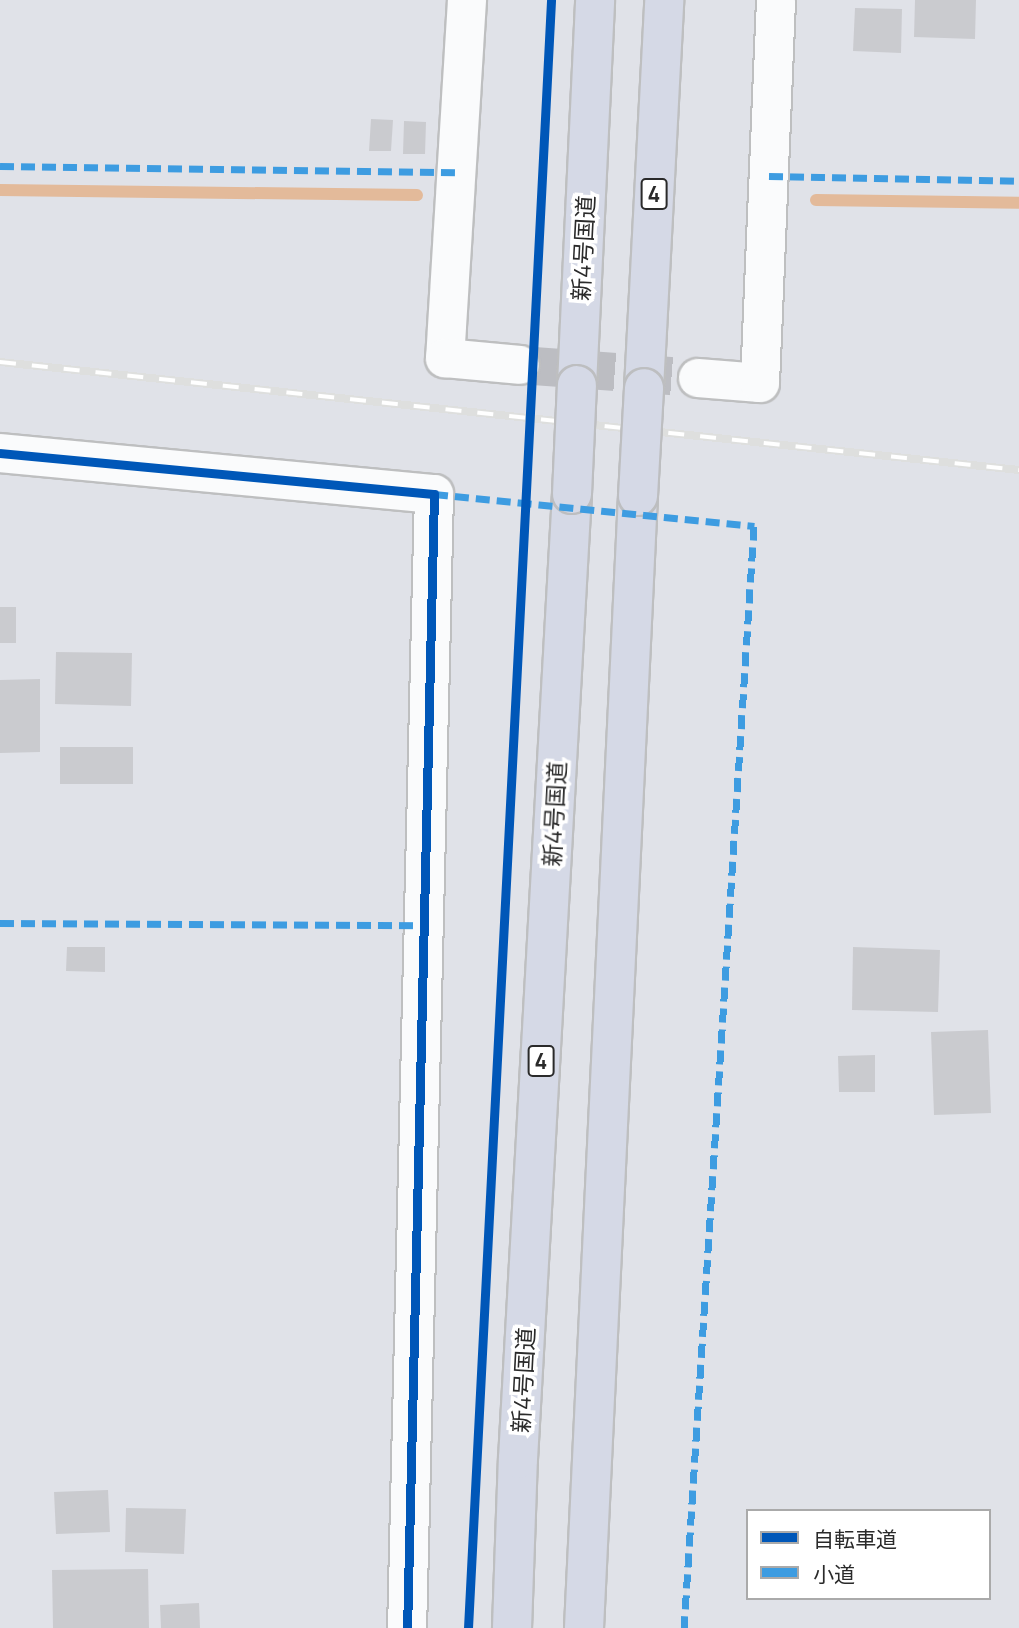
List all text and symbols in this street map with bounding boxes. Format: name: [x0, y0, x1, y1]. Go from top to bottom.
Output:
road number: 4: [640, 176, 668, 212]
street label: 新4号国道: [566, 195, 600, 301]
street label: 新4号国道: [537, 761, 571, 867]
road number: 4: [527, 1044, 555, 1078]
street label: 新4号国道: [506, 1327, 540, 1433]
legend: [746, 1509, 991, 1600]
text: 自転車道: [813, 1525, 897, 1553]
text: 小道: [813, 1560, 855, 1588]

